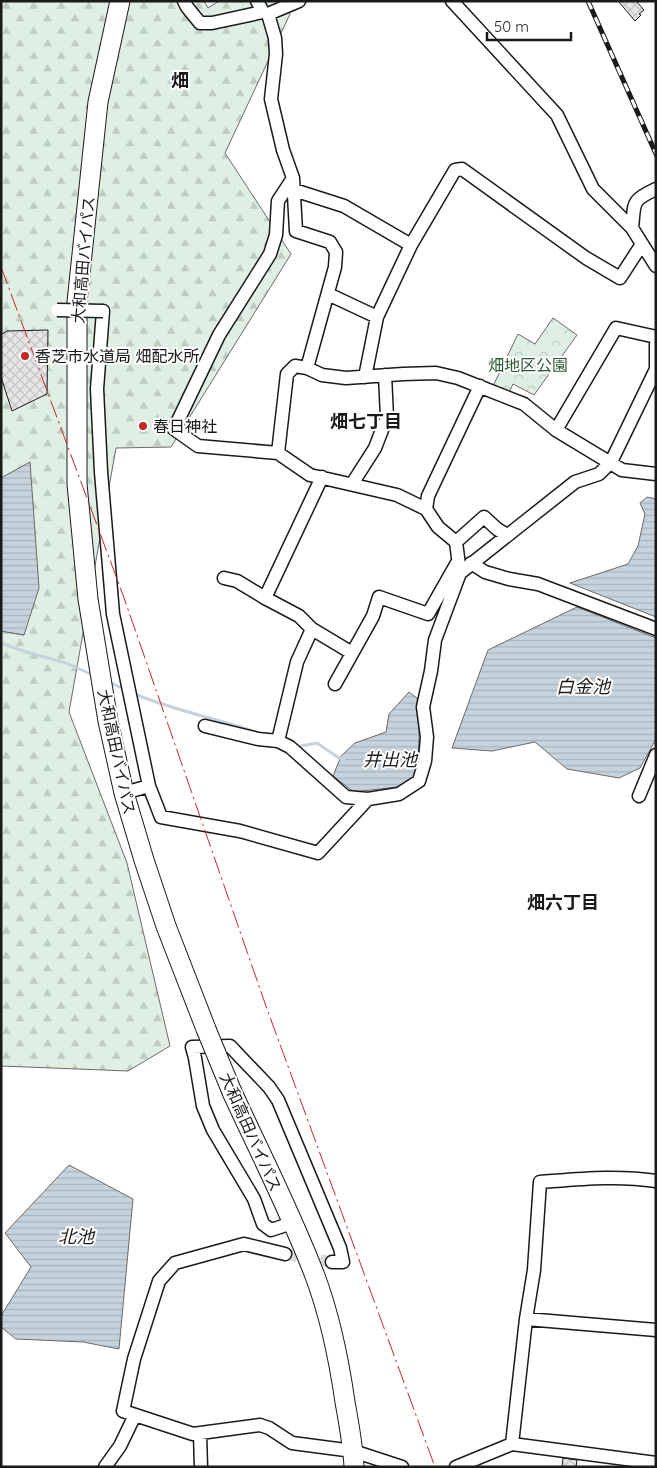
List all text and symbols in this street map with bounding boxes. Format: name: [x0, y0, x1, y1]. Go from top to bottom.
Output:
scale bar: [487, 10, 571, 42]
text: 50 m: [494, 17, 529, 36]
district label: 畑: [171, 69, 189, 92]
street label: 大和高田バイパス: [67, 196, 99, 324]
place label: 香芝市水道局 畑配水所: [35, 346, 199, 366]
marker: 香芝市水道局 畑配水所: [19, 350, 31, 362]
park label: 畑地区公園: [488, 355, 568, 375]
district label: 畑七丁目: [330, 410, 402, 433]
place label: 春日神社: [153, 416, 217, 436]
marker: 春日神社: [137, 420, 149, 432]
water label: 白金池: [556, 675, 612, 698]
street label: 大和高田バイパス: [94, 687, 140, 817]
water label: 井出池: [363, 748, 419, 771]
district label: 畑六丁目: [527, 891, 599, 914]
street label: 大和高田バイパス: [216, 1070, 286, 1194]
water label: 北池: [58, 1225, 96, 1248]

